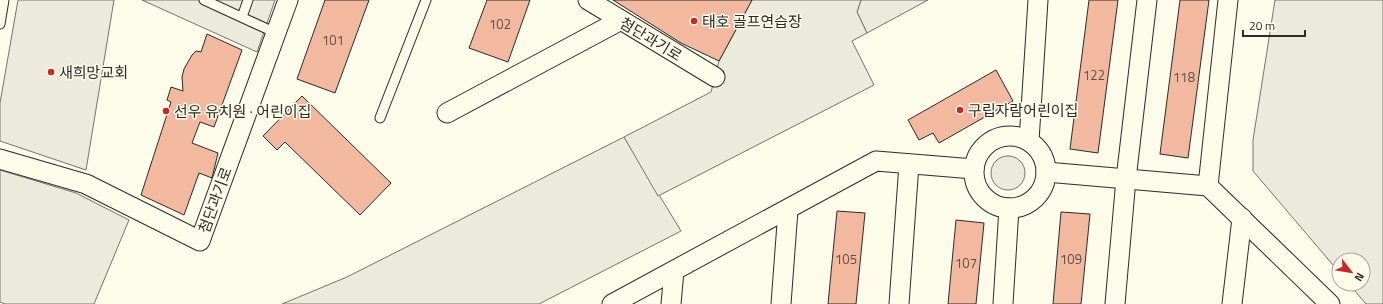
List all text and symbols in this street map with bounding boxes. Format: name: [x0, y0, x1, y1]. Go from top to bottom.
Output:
place label: 태호 골프연습장: [702, 10, 802, 33]
street label: 첨단과기로: [615, 11, 687, 67]
scale bar: [1243, 12, 1305, 38]
house number: 102: [489, 14, 511, 34]
marker: 태호 골프연습장: [689, 16, 699, 26]
text: 20 m: [1249, 16, 1275, 35]
house number: 101: [322, 30, 344, 50]
place label: 새희망교회: [59, 61, 128, 84]
house number: 122: [1083, 65, 1105, 85]
marker: 새희망교회: [46, 67, 56, 77]
house number: 118: [1173, 67, 1195, 87]
place label: 구립자람어린이집: [968, 99, 1078, 122]
place label: 선우 유치원 · 어린이집: [174, 100, 311, 123]
marker: 구립자람어린이집: [955, 105, 965, 115]
marker: 선우 유치원 · 어린이집: [161, 106, 171, 116]
street label: 첨단과기로: [192, 164, 238, 236]
house number: 105: [835, 249, 857, 269]
house number: 109: [1060, 249, 1082, 269]
north arrow: [1331, 252, 1371, 292]
house number: 107: [955, 253, 977, 273]
text: N: [1351, 270, 1368, 285]

